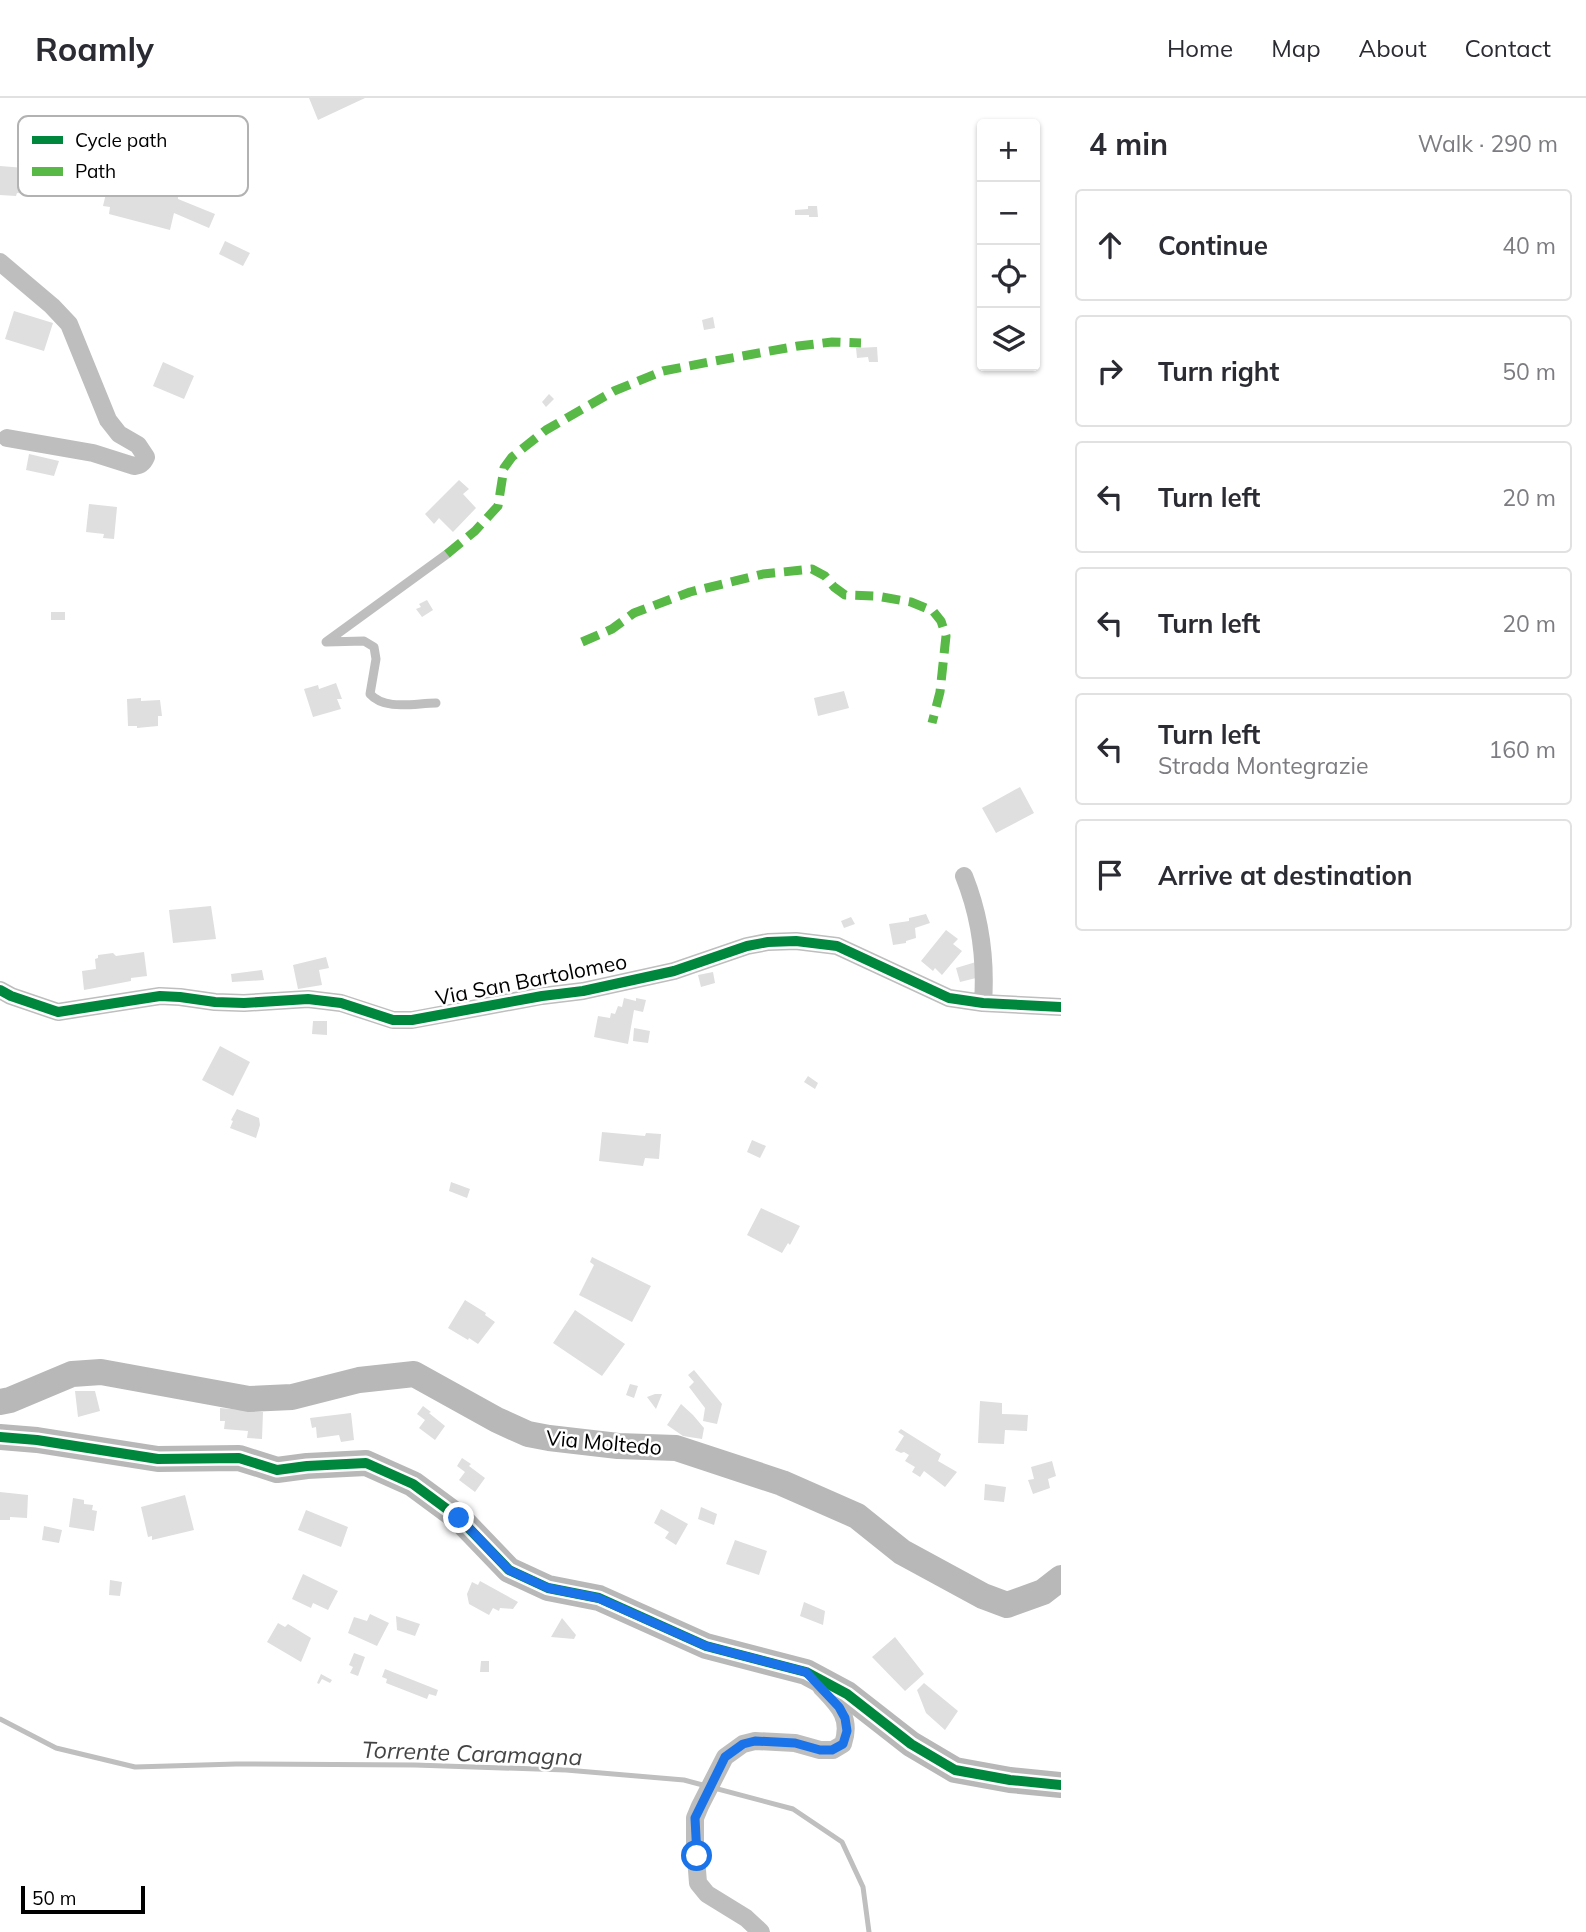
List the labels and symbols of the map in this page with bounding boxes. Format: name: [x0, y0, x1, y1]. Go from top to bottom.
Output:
legend: [18, 116, 248, 196]
text: Cycle path: [75, 128, 167, 152]
text: Path: [75, 159, 116, 183]
street label: Via San Bartolomeo: [433, 948, 629, 1010]
street label: Via Moltedo: [545, 1424, 663, 1460]
route end: [443, 1502, 474, 1533]
water label: Torrente Caramagna: [361, 1735, 583, 1771]
route start: [681, 1840, 712, 1871]
scale bar: [21, 1883, 145, 1915]

